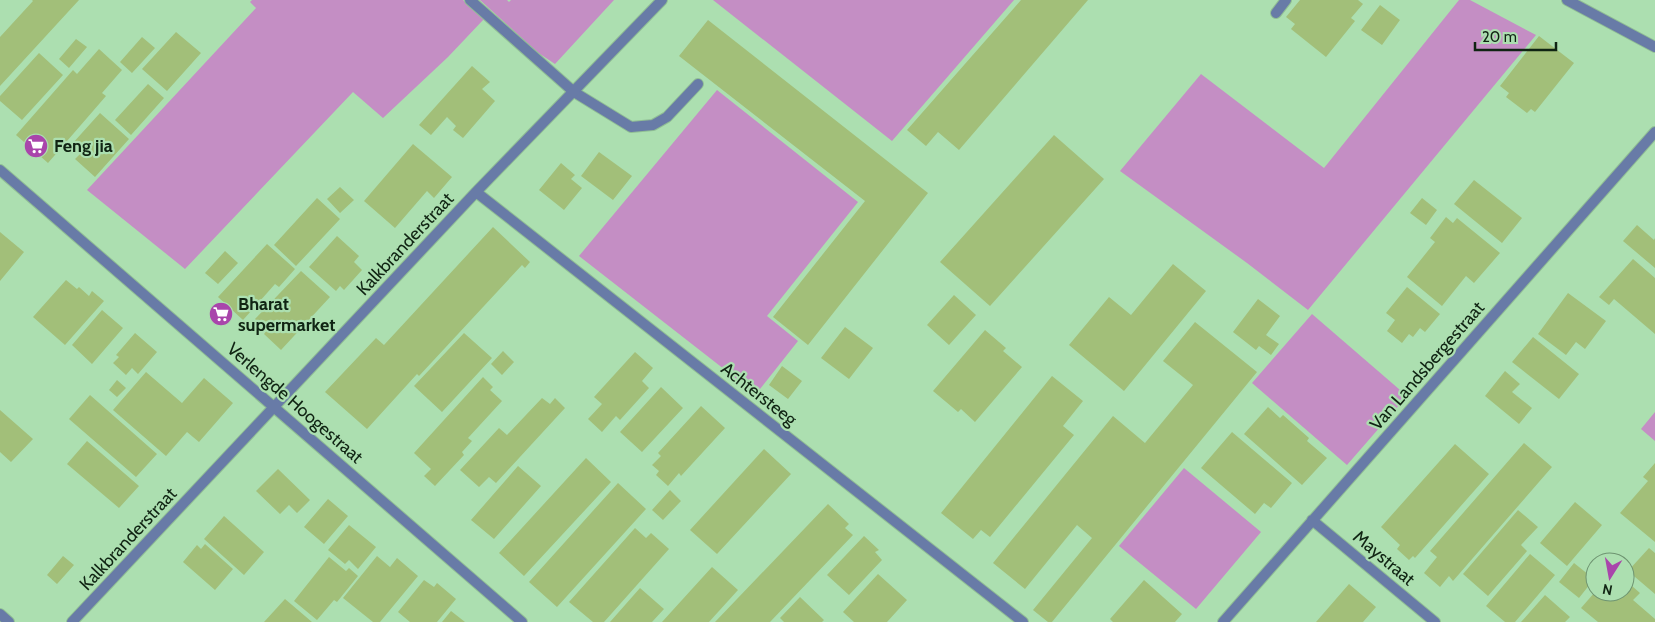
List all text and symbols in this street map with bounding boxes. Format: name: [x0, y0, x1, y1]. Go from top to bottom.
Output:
scale bar: [1475, 20, 1556, 52]
text: 20 m: [1482, 28, 1517, 46]
supermarket icon: Feng jia: [23, 133, 49, 159]
place label: Feng jia: [54, 135, 113, 157]
street label: Kalkbranderstraat: [352, 188, 458, 300]
place label: Bharat supermarket: [238, 293, 335, 336]
street label: Van Landsbergestraat: [1365, 297, 1489, 435]
supermarket icon: Bharat supermarket: [208, 301, 234, 327]
street label: Verlengde Hoogestraat: [222, 338, 368, 468]
street label: Achtersteeg: [717, 357, 802, 431]
street label: Kalkbranderstraat: [75, 483, 181, 595]
street label: Maystraat: [1349, 526, 1419, 590]
north arrow: [1585, 552, 1635, 602]
text: N: [1601, 580, 1614, 600]

